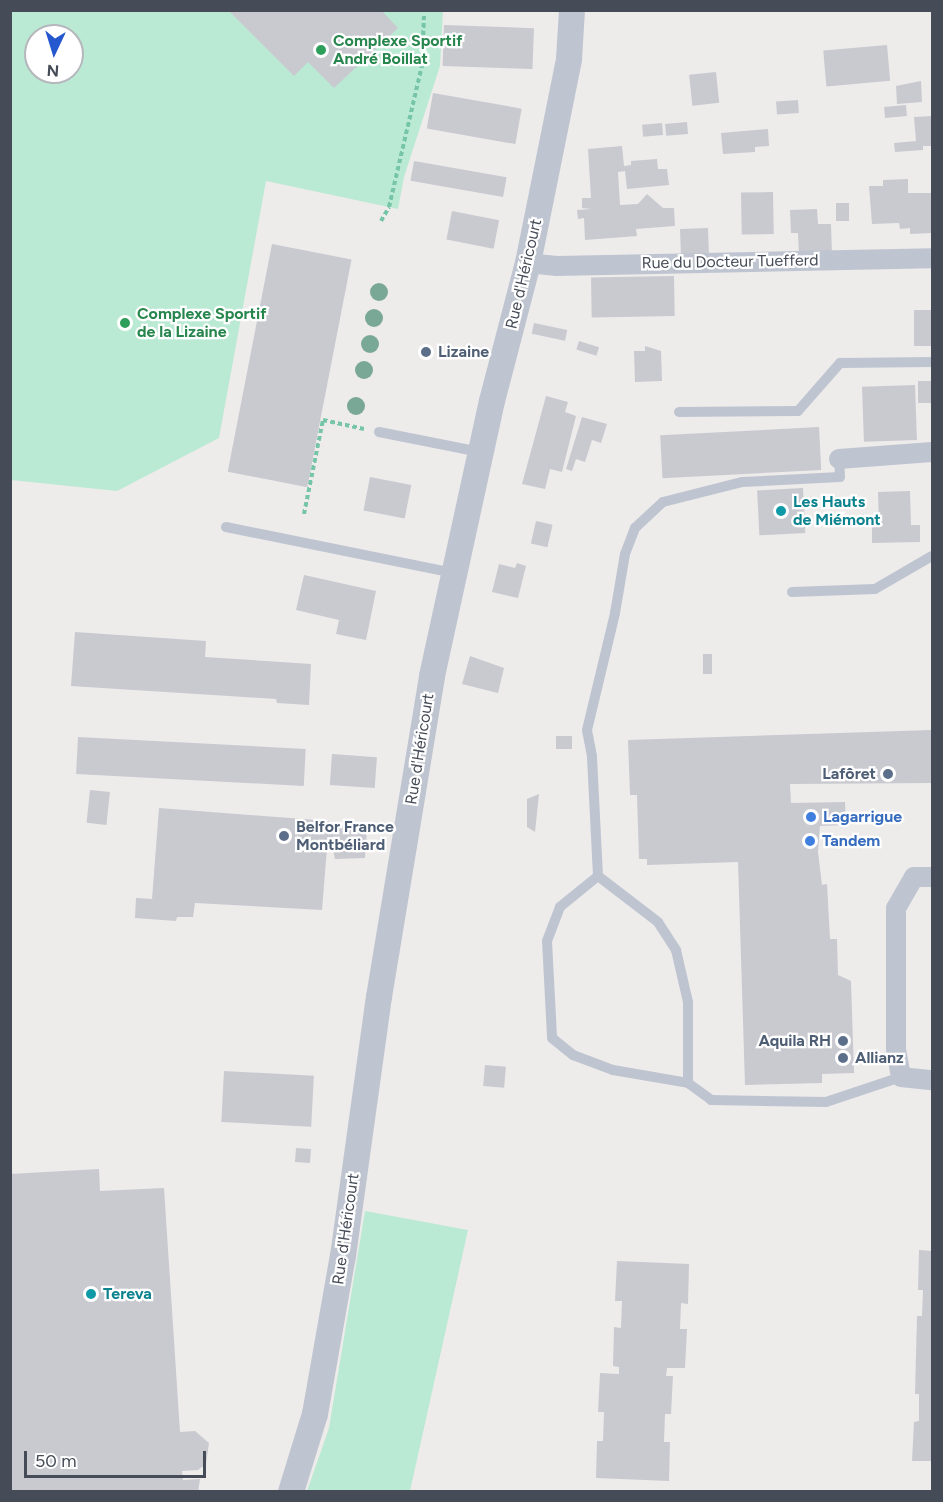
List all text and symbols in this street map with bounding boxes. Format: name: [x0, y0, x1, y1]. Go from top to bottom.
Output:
north arrow: [24, 24, 84, 84]
place label: Complexe Sportif André Boillat: [333, 31, 463, 69]
marker: Complexe Sportif André Boillat: [314, 43, 328, 57]
text: N: [46, 61, 60, 80]
street label: Rue d'Héricourt: [502, 217, 546, 331]
street label: Rue du Docteur Tuefferd: [641, 251, 819, 273]
place label: Complexe Sportif de la Lizaine: [137, 304, 267, 342]
marker: Complexe Sportif de la Lizaine: [118, 316, 132, 330]
place label: Lizaine: [438, 342, 489, 362]
marker: Lizaine: [419, 345, 433, 359]
place label: Les Hauts de Miémont: [793, 492, 881, 530]
marker: Les Hauts de Miémont: [774, 504, 788, 518]
street label: Rue d'Héricourt: [402, 692, 438, 806]
place label: Lafôret: [822, 764, 876, 784]
marker: Lafôret: [881, 767, 895, 781]
place label: Lagarrigue: [823, 807, 902, 827]
marker: Lagarrigue: [804, 810, 818, 824]
place label: Belfor France Montbéliard: [296, 817, 394, 855]
marker: Belfor France Montbéliard: [277, 829, 291, 843]
place label: Tandem: [822, 831, 880, 851]
marker: Tandem: [803, 834, 817, 848]
place label: Aquila RH: [758, 1031, 831, 1051]
marker: Aquila RH: [836, 1034, 850, 1048]
place label: Allianz: [855, 1048, 904, 1068]
marker: Allianz: [836, 1051, 850, 1065]
street label: Rue d'Héricourt: [329, 1172, 363, 1286]
place label: Tereva: [103, 1284, 152, 1304]
marker: Tereva: [84, 1287, 98, 1301]
scale bar: [27, 1439, 208, 1477]
text: 50 m: [35, 1450, 77, 1472]

